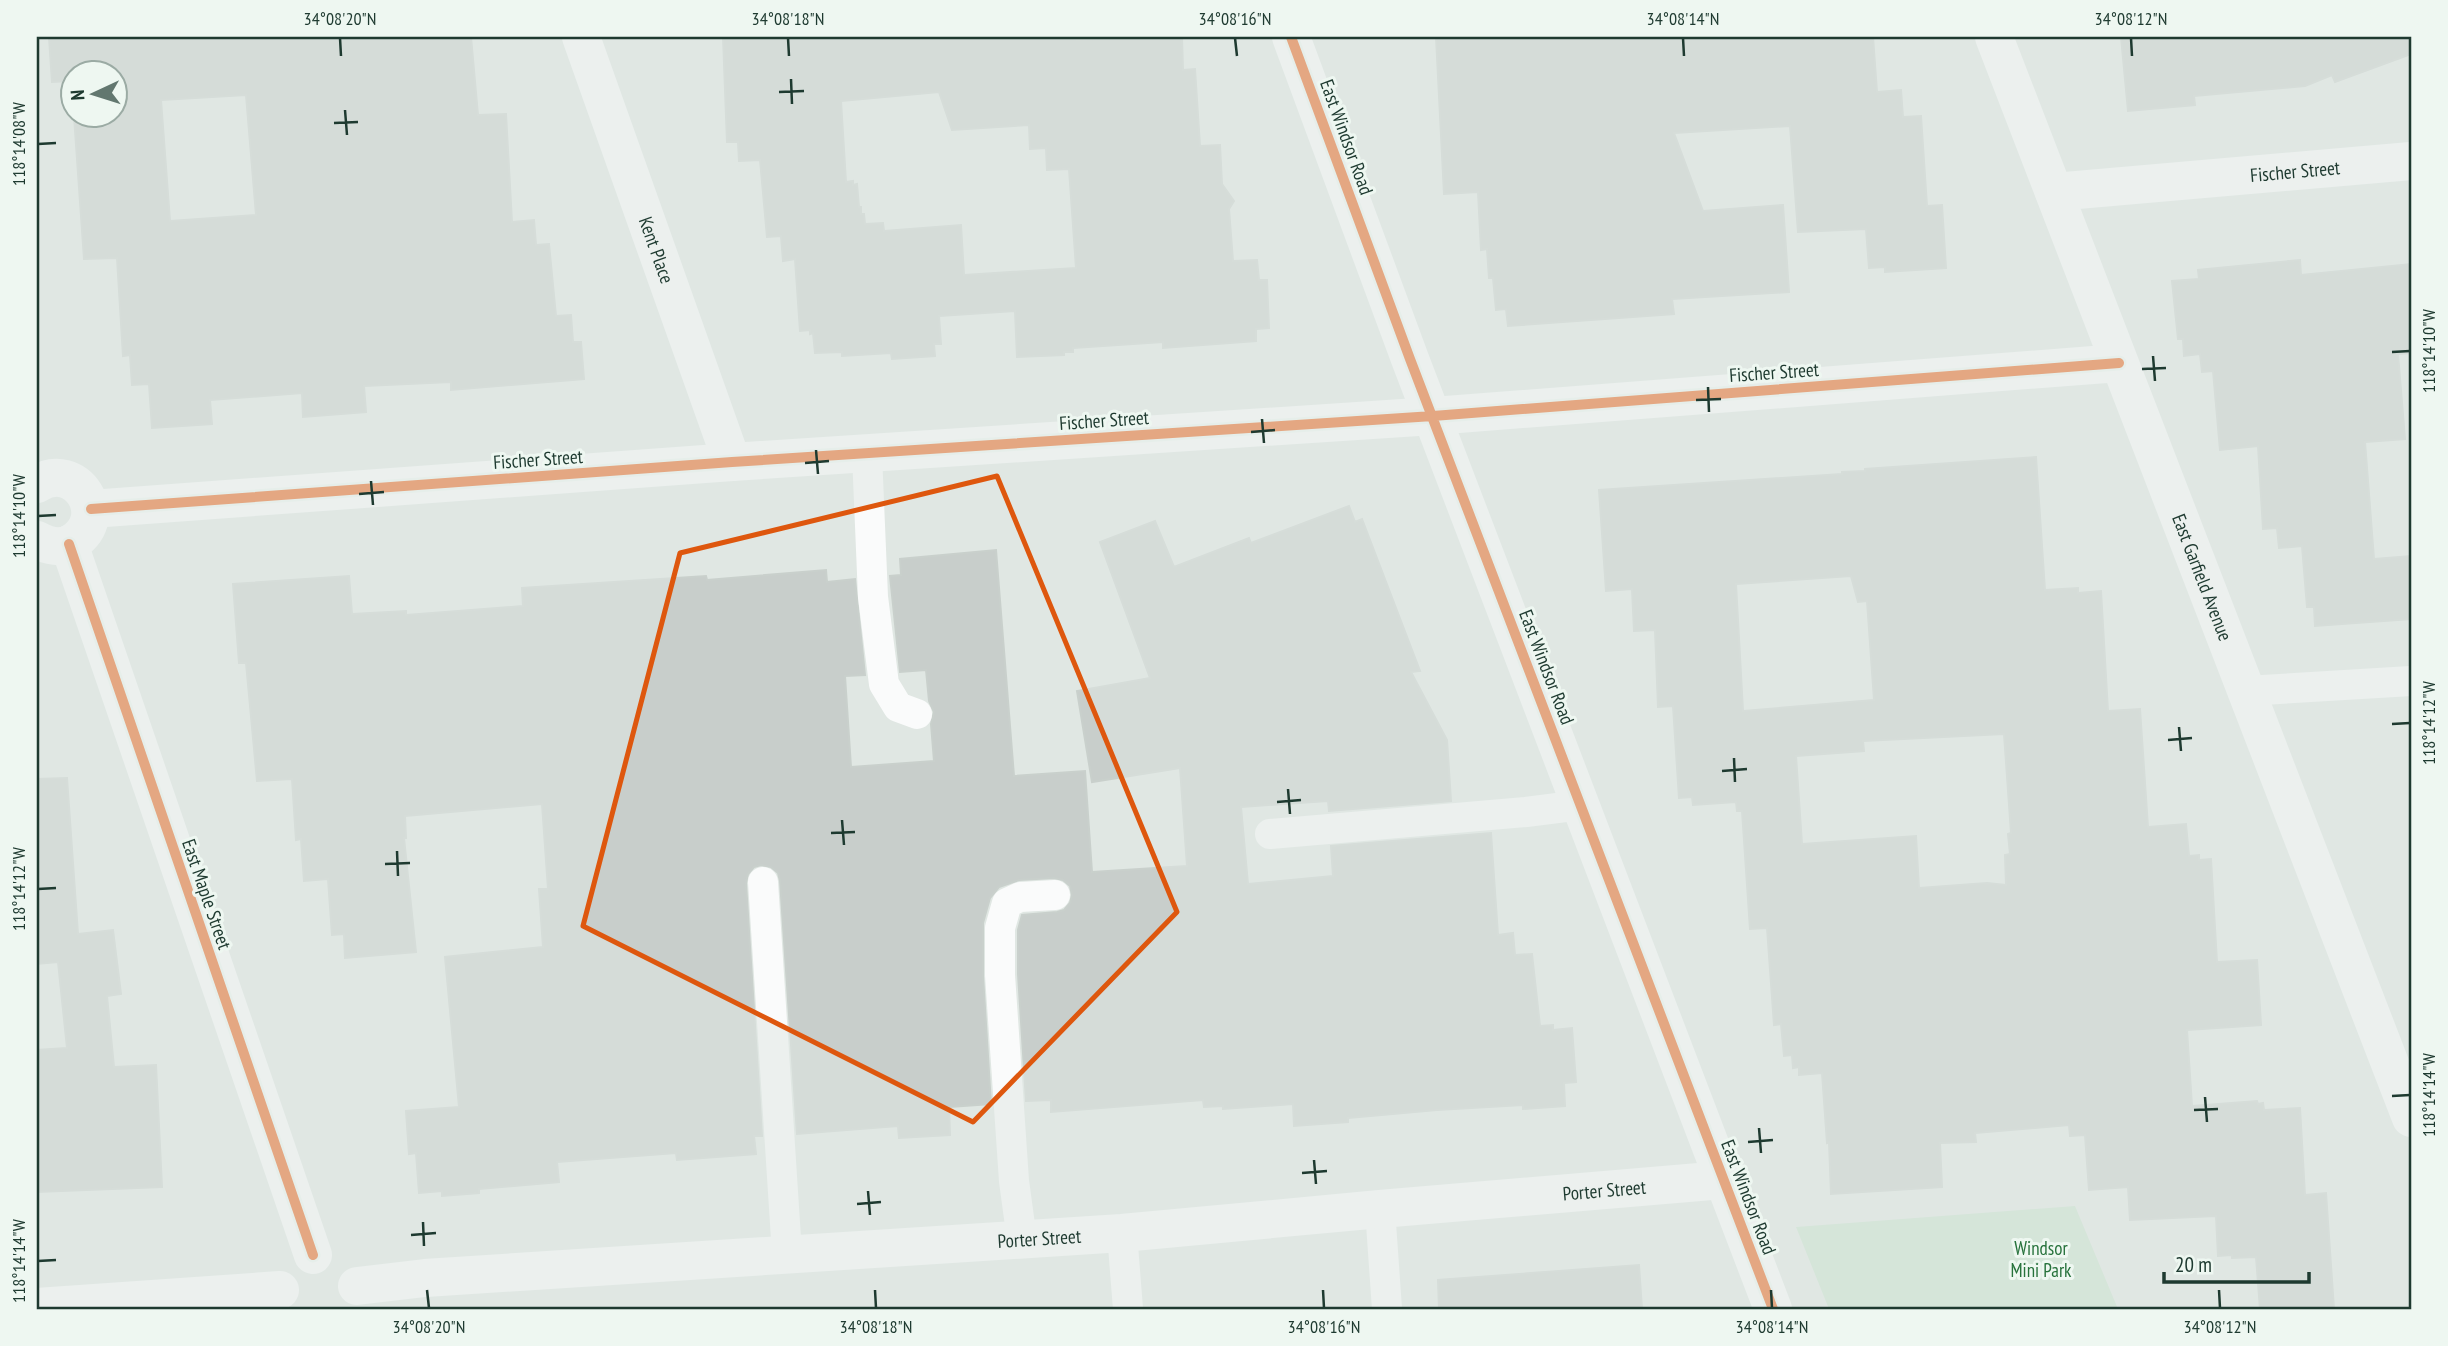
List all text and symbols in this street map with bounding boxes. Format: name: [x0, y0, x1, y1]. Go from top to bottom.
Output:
text: 34°08'20"N: [304, 7, 376, 30]
text: 34°08'18"N: [752, 7, 824, 30]
text: 34°08'16"N: [1199, 7, 1271, 30]
text: 34°08'14"N: [1647, 7, 1719, 30]
text: 34°08'12"N: [2095, 7, 2167, 30]
north arrow: [60, 60, 130, 130]
street label: East Windsor Road: [1315, 76, 1379, 198]
text: N: [65, 89, 89, 101]
text: 118°14'08"W: [7, 102, 30, 186]
street label: Fischer Street: [2249, 155, 2342, 187]
street label: Kent Place: [634, 213, 680, 287]
text: 118°14'10"W: [2417, 309, 2440, 393]
street label: Fischer Street: [1728, 357, 1820, 387]
street label: Fischer Street: [1058, 405, 1150, 435]
street label: Fischer Street: [492, 444, 584, 474]
text: 118°14'10"W: [7, 474, 30, 558]
street label: East Garfield Avenue: [2167, 510, 2238, 644]
street label: East Windsor Road: [1514, 606, 1580, 728]
text: 118°14'12"W: [2417, 681, 2440, 765]
street label: East Maple Street: [177, 836, 237, 953]
text: 118°14'12"W: [7, 847, 30, 931]
text: 118°14'14"W: [2417, 1053, 2440, 1137]
street label: East Windsor Road: [1716, 1136, 1782, 1258]
street label: Porter Street: [1562, 1175, 1648, 1206]
text: 118°14'14"W: [7, 1219, 30, 1303]
street label: Porter Street: [997, 1224, 1082, 1253]
park label: Windsor Mini Park: [2011, 1236, 2072, 1282]
scale bar: [2164, 1241, 2310, 1285]
text: 20 m: [2175, 1251, 2212, 1278]
text: 34°08'20"N: [393, 1315, 465, 1338]
text: 34°08'18"N: [840, 1315, 912, 1338]
text: 34°08'16"N: [1288, 1315, 1360, 1338]
text: 34°08'14"N: [1736, 1315, 1808, 1338]
text: 34°08'12"N: [2184, 1315, 2256, 1338]

